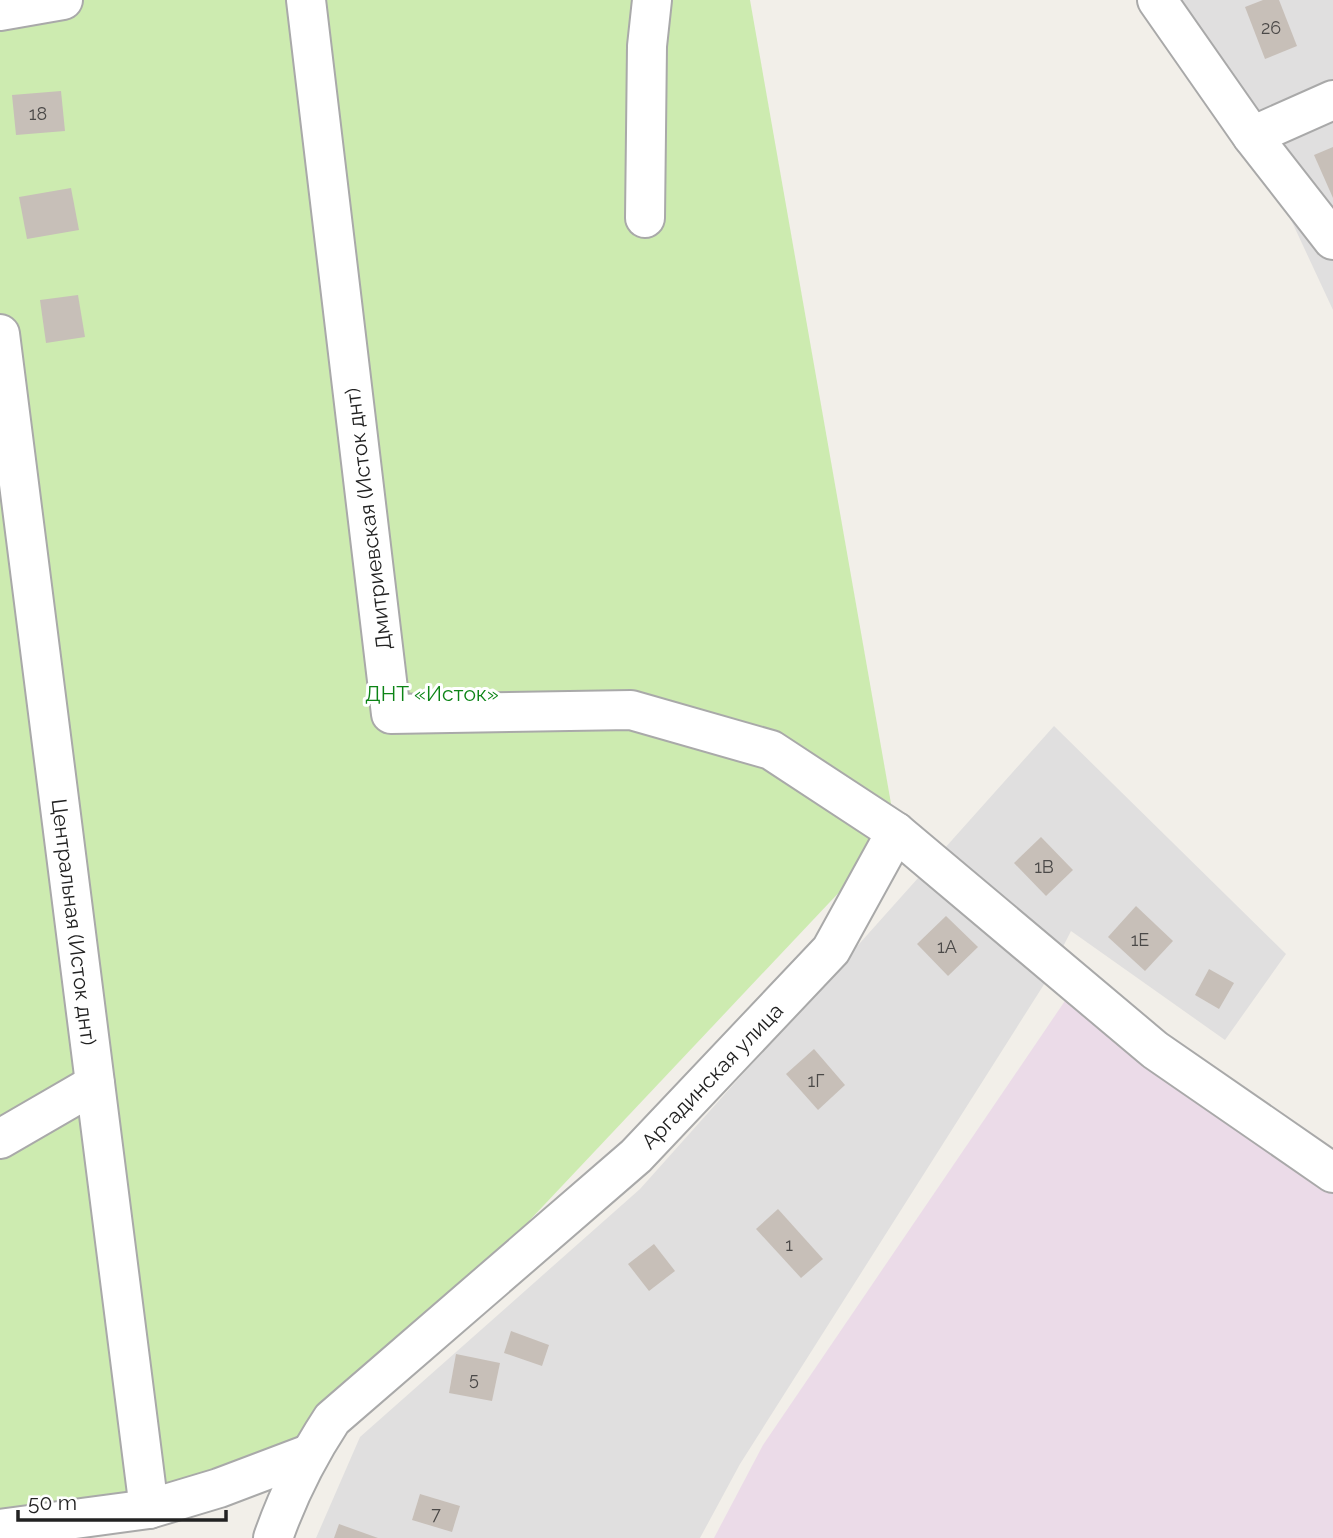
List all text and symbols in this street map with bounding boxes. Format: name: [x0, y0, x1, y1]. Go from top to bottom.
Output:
house number: 26: [1261, 17, 1281, 38]
house number: 18: [29, 103, 47, 124]
street label: Дмитриевская (Исток днт): [340, 387, 396, 651]
park label: ДНТ «Исток»: [365, 681, 499, 706]
street label: Центральная (Исток днт): [46, 797, 102, 1047]
house number: 1В: [1034, 856, 1054, 877]
house number: 1Е: [1131, 929, 1149, 950]
house number: 1А: [937, 936, 957, 957]
street label: Аргадинская улица: [636, 998, 788, 1154]
house number: 1Г: [808, 1070, 825, 1091]
house number: 1: [785, 1234, 793, 1255]
house number: 5: [469, 1368, 479, 1389]
scale bar: [18, 1478, 226, 1522]
text: 50 m: [28, 1490, 77, 1515]
house number: 7: [431, 1503, 441, 1524]

